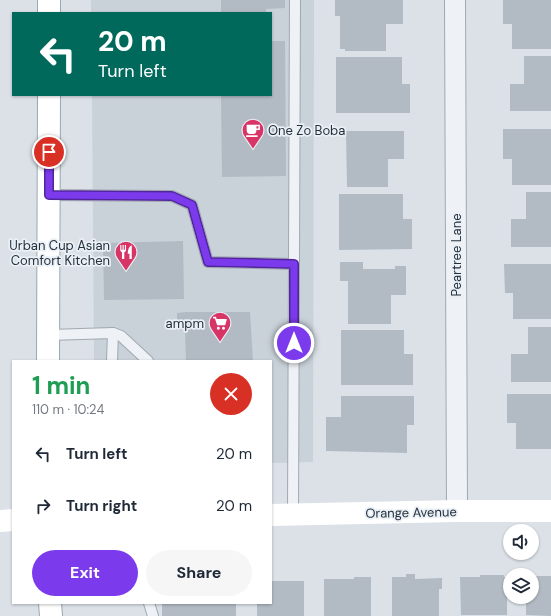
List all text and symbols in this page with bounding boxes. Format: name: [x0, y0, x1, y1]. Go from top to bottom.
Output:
text: 20 m: [98, 23, 167, 60]
icon: left: [32, 28, 84, 80]
text: Turn left: [98, 59, 167, 83]
cafe icon: One Zo Boba: [240, 117, 266, 150]
place label: One Zo Boba: [268, 122, 345, 139]
pin: [32, 135, 66, 169]
icon: arrive: [38, 141, 60, 163]
street label: Peartree Lane: [448, 213, 465, 297]
place label: Urban Cup Asian Comfort Kitchen: [9, 237, 110, 269]
restaurant icon: Urban Cup Asian Comfort Kitchen: [113, 239, 139, 272]
supermarket icon: ampm: [207, 310, 233, 343]
place label: ampm: [166, 315, 204, 332]
position arrow: [273, 322, 315, 364]
text: 1 min: [32, 370, 90, 401]
button: close: [210, 373, 252, 415]
text: 110 m · 10:24: [32, 401, 104, 418]
icon: left: [32, 443, 54, 465]
text: Turn left: [66, 444, 127, 464]
text: 20 m: [216, 444, 252, 464]
icon: right: [32, 495, 54, 517]
text: Turn right: [66, 496, 137, 516]
text: 20 m: [216, 496, 252, 516]
street label: Orange Avenue: [365, 503, 457, 522]
map controls: [503, 524, 539, 604]
button: sound: [503, 524, 539, 560]
button: Exit: [32, 550, 138, 596]
button: Share: [146, 550, 252, 596]
button: layers: [503, 568, 539, 604]

